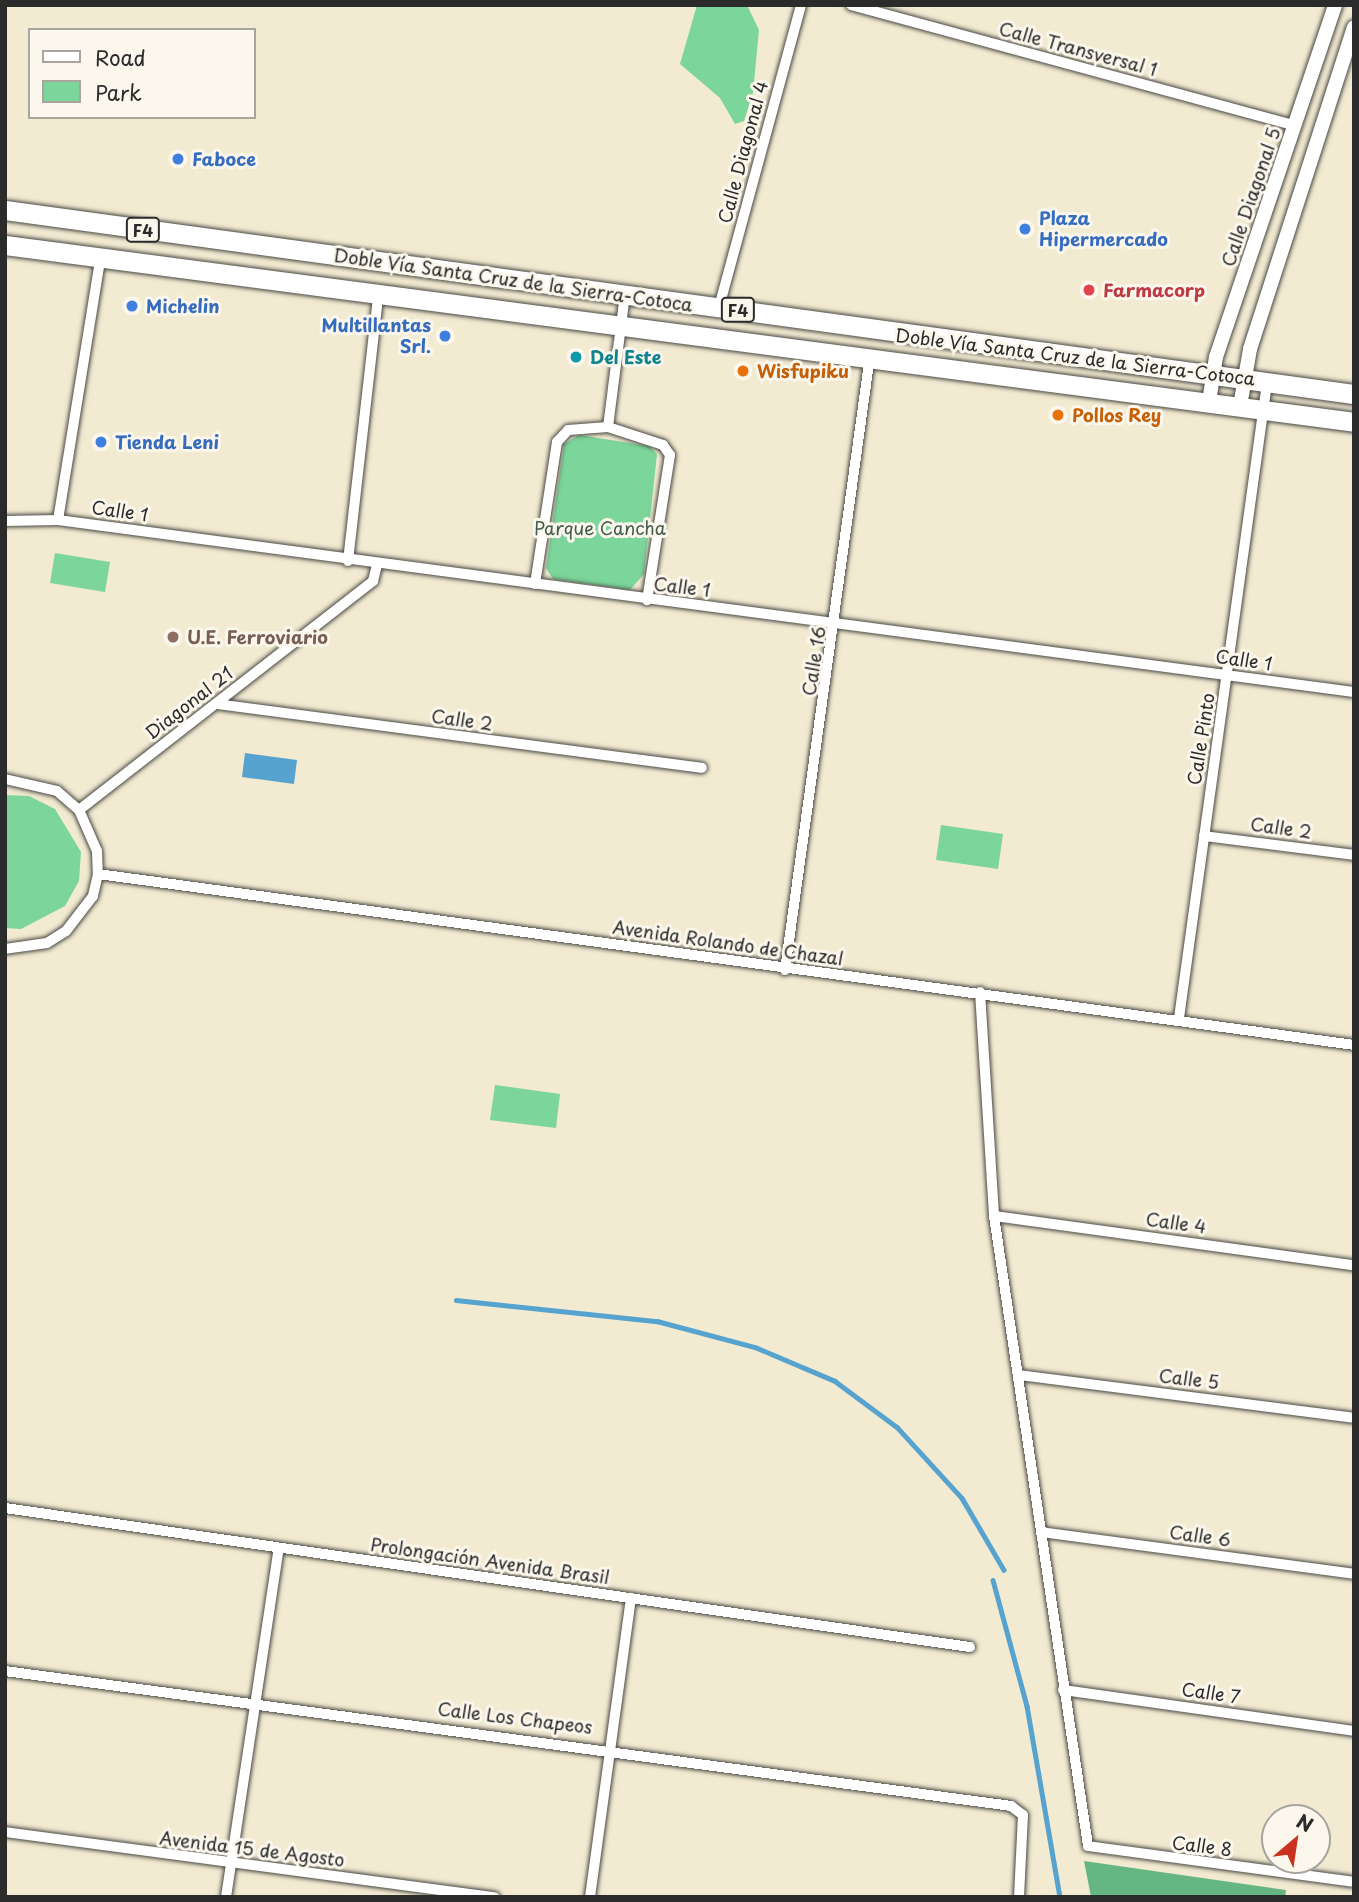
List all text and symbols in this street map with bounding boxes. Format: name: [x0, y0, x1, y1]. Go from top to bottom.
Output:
street label: Calle Transversal 1: [996, 17, 1160, 81]
legend: [28, 28, 256, 119]
text: Road: [95, 41, 146, 73]
text: Park: [95, 76, 142, 108]
street label: Calle Diagonal 4: [714, 79, 772, 225]
street label: Calle Diagonal 5: [1217, 125, 1285, 269]
place label: Faboce: [192, 148, 256, 170]
marker: Faboce: [170, 151, 186, 167]
place label: Plaza Hipermercado: [1039, 208, 1168, 250]
road number: F4: [125, 218, 160, 242]
marker: Plaza Hipermercado: [1017, 221, 1033, 237]
street label: Doble Vía Santa Cruz de la Sierra-Cotoca: [331, 244, 695, 316]
place label: Farmacorp: [1103, 279, 1205, 301]
marker: Farmacorp: [1081, 282, 1097, 298]
place label: Michelin: [146, 295, 219, 317]
marker: Michelin: [124, 298, 140, 314]
road number: F4: [720, 298, 756, 322]
place label: Multillantas Srl.: [321, 315, 431, 358]
street label: Doble Vía Santa Cruz de la Sierra-Cotoca: [893, 324, 1257, 390]
marker: Multillantas Srl.: [437, 328, 453, 344]
place label: Del Este: [590, 346, 663, 368]
marker: Del Este: [568, 349, 584, 365]
place label: Wisfupiku: [757, 360, 849, 382]
marker: Wisfupiku: [735, 363, 751, 379]
place label: Pollos Rey: [1072, 404, 1162, 426]
marker: Pollos Rey: [1050, 407, 1066, 423]
place label: Tienda Leni: [115, 431, 219, 453]
marker: Tienda Leni: [93, 434, 109, 450]
street label: Calle 1: [90, 496, 150, 526]
park label: Parque Cancha: [534, 517, 666, 539]
street label: Calle 1: [652, 573, 712, 601]
street label: Calle 16: [798, 625, 830, 697]
place label: U.E. Ferroviario: [187, 626, 329, 648]
marker: U.E. Ferroviario: [165, 629, 181, 645]
street label: Calle 1: [1214, 645, 1274, 675]
street label: Diagonal 21: [141, 662, 237, 744]
street label: Calle Pinto: [1183, 691, 1219, 787]
street label: Calle 2: [430, 705, 494, 735]
street label: Calle 2: [1249, 813, 1313, 843]
street label: Avenida Rolando de Chazal: [610, 916, 846, 970]
street label: Calle 4: [1144, 1208, 1208, 1238]
street label: Calle 5: [1157, 1365, 1221, 1393]
street label: Calle 6: [1168, 1521, 1232, 1551]
street label: Prolongación Avenida Brasil: [369, 1534, 611, 1588]
street label: Calle 7: [1180, 1678, 1242, 1708]
street label: Calle Los Chapeos: [436, 1698, 594, 1738]
north arrow: [1261, 1804, 1331, 1874]
text: N: [1292, 1806, 1319, 1838]
street label: Avenida 15 de Agosto: [158, 1827, 346, 1871]
street label: Calle 8: [1170, 1832, 1234, 1860]

